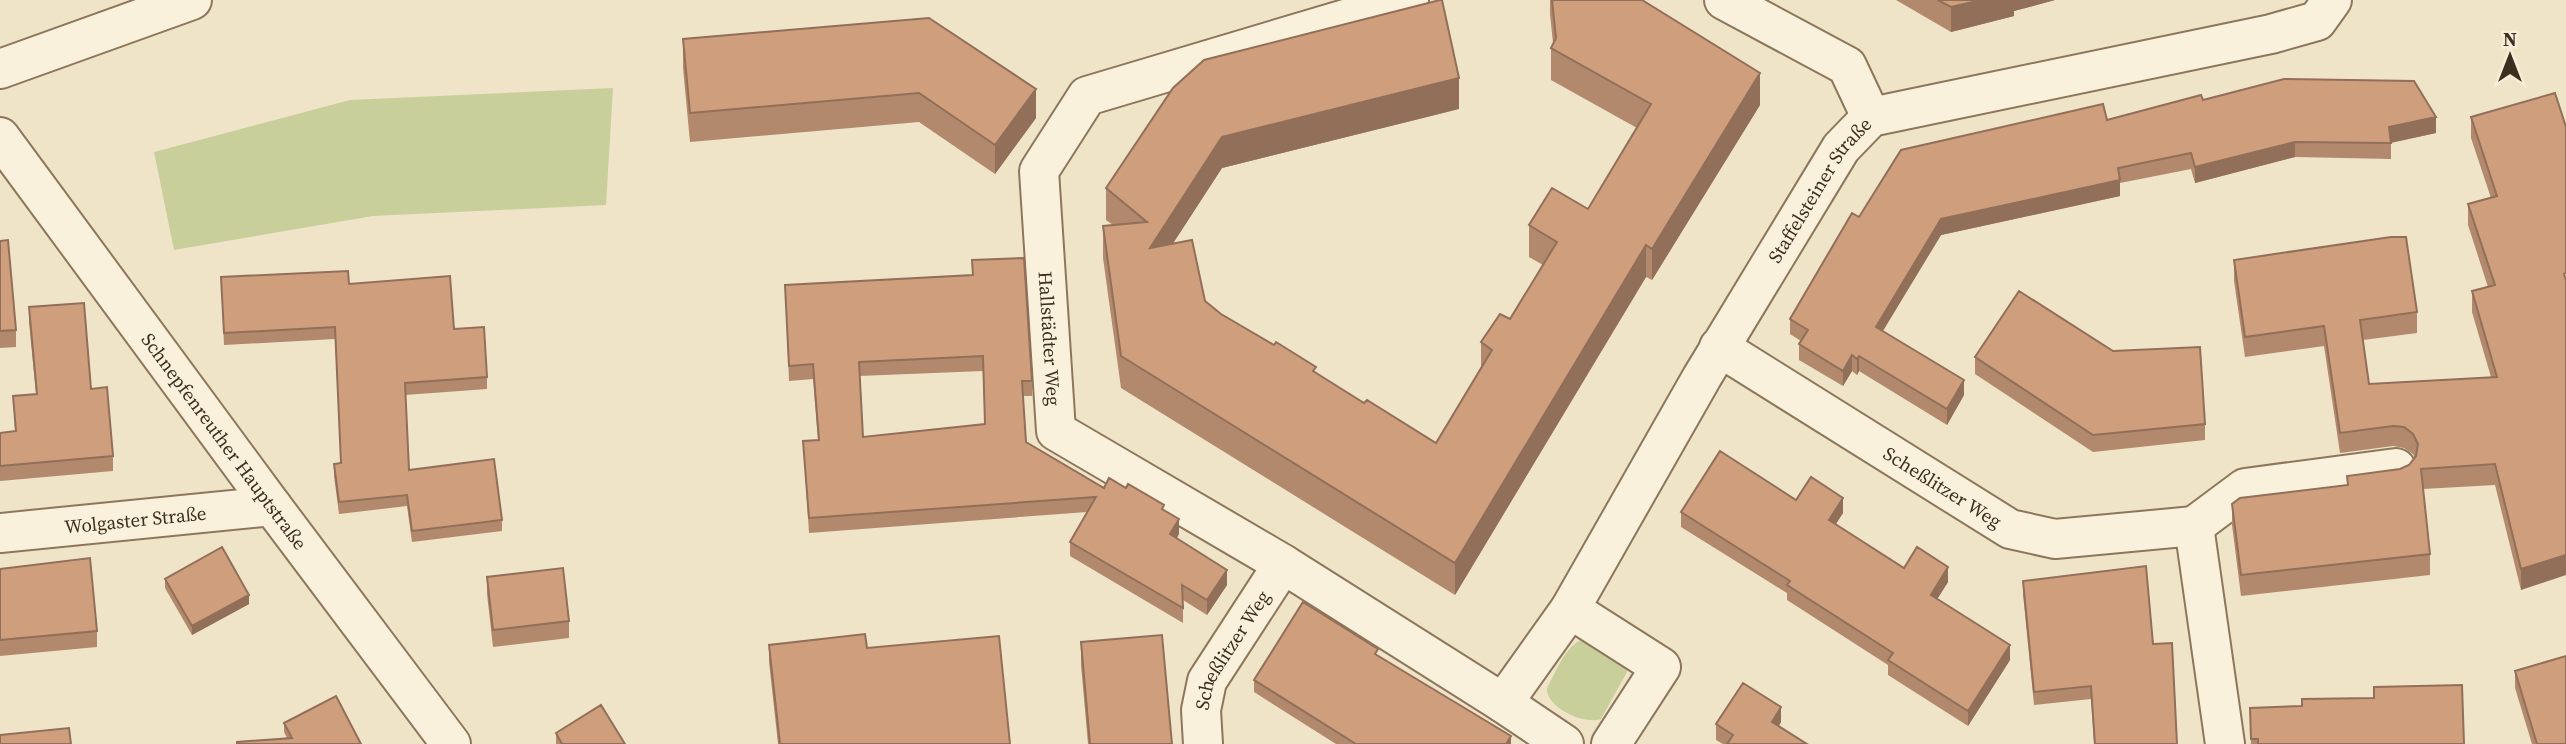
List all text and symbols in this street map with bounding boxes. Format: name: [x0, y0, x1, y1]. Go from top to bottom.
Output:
north arrow: [2475, 21, 2545, 91]
text: N: [2503, 26, 2517, 52]
street label: Staffelsteiner Straße: [1761, 111, 1877, 268]
street label: Hallstädter Weg: [1033, 270, 1067, 407]
street label: Schnepfenreuther Hauptstraße: [136, 327, 313, 555]
street label: Scheßlitzer Weg: [1879, 440, 2007, 534]
street label: Wolgaster Straße: [63, 500, 208, 540]
street label: Scheßlitzer Weg: [1188, 585, 1276, 712]

